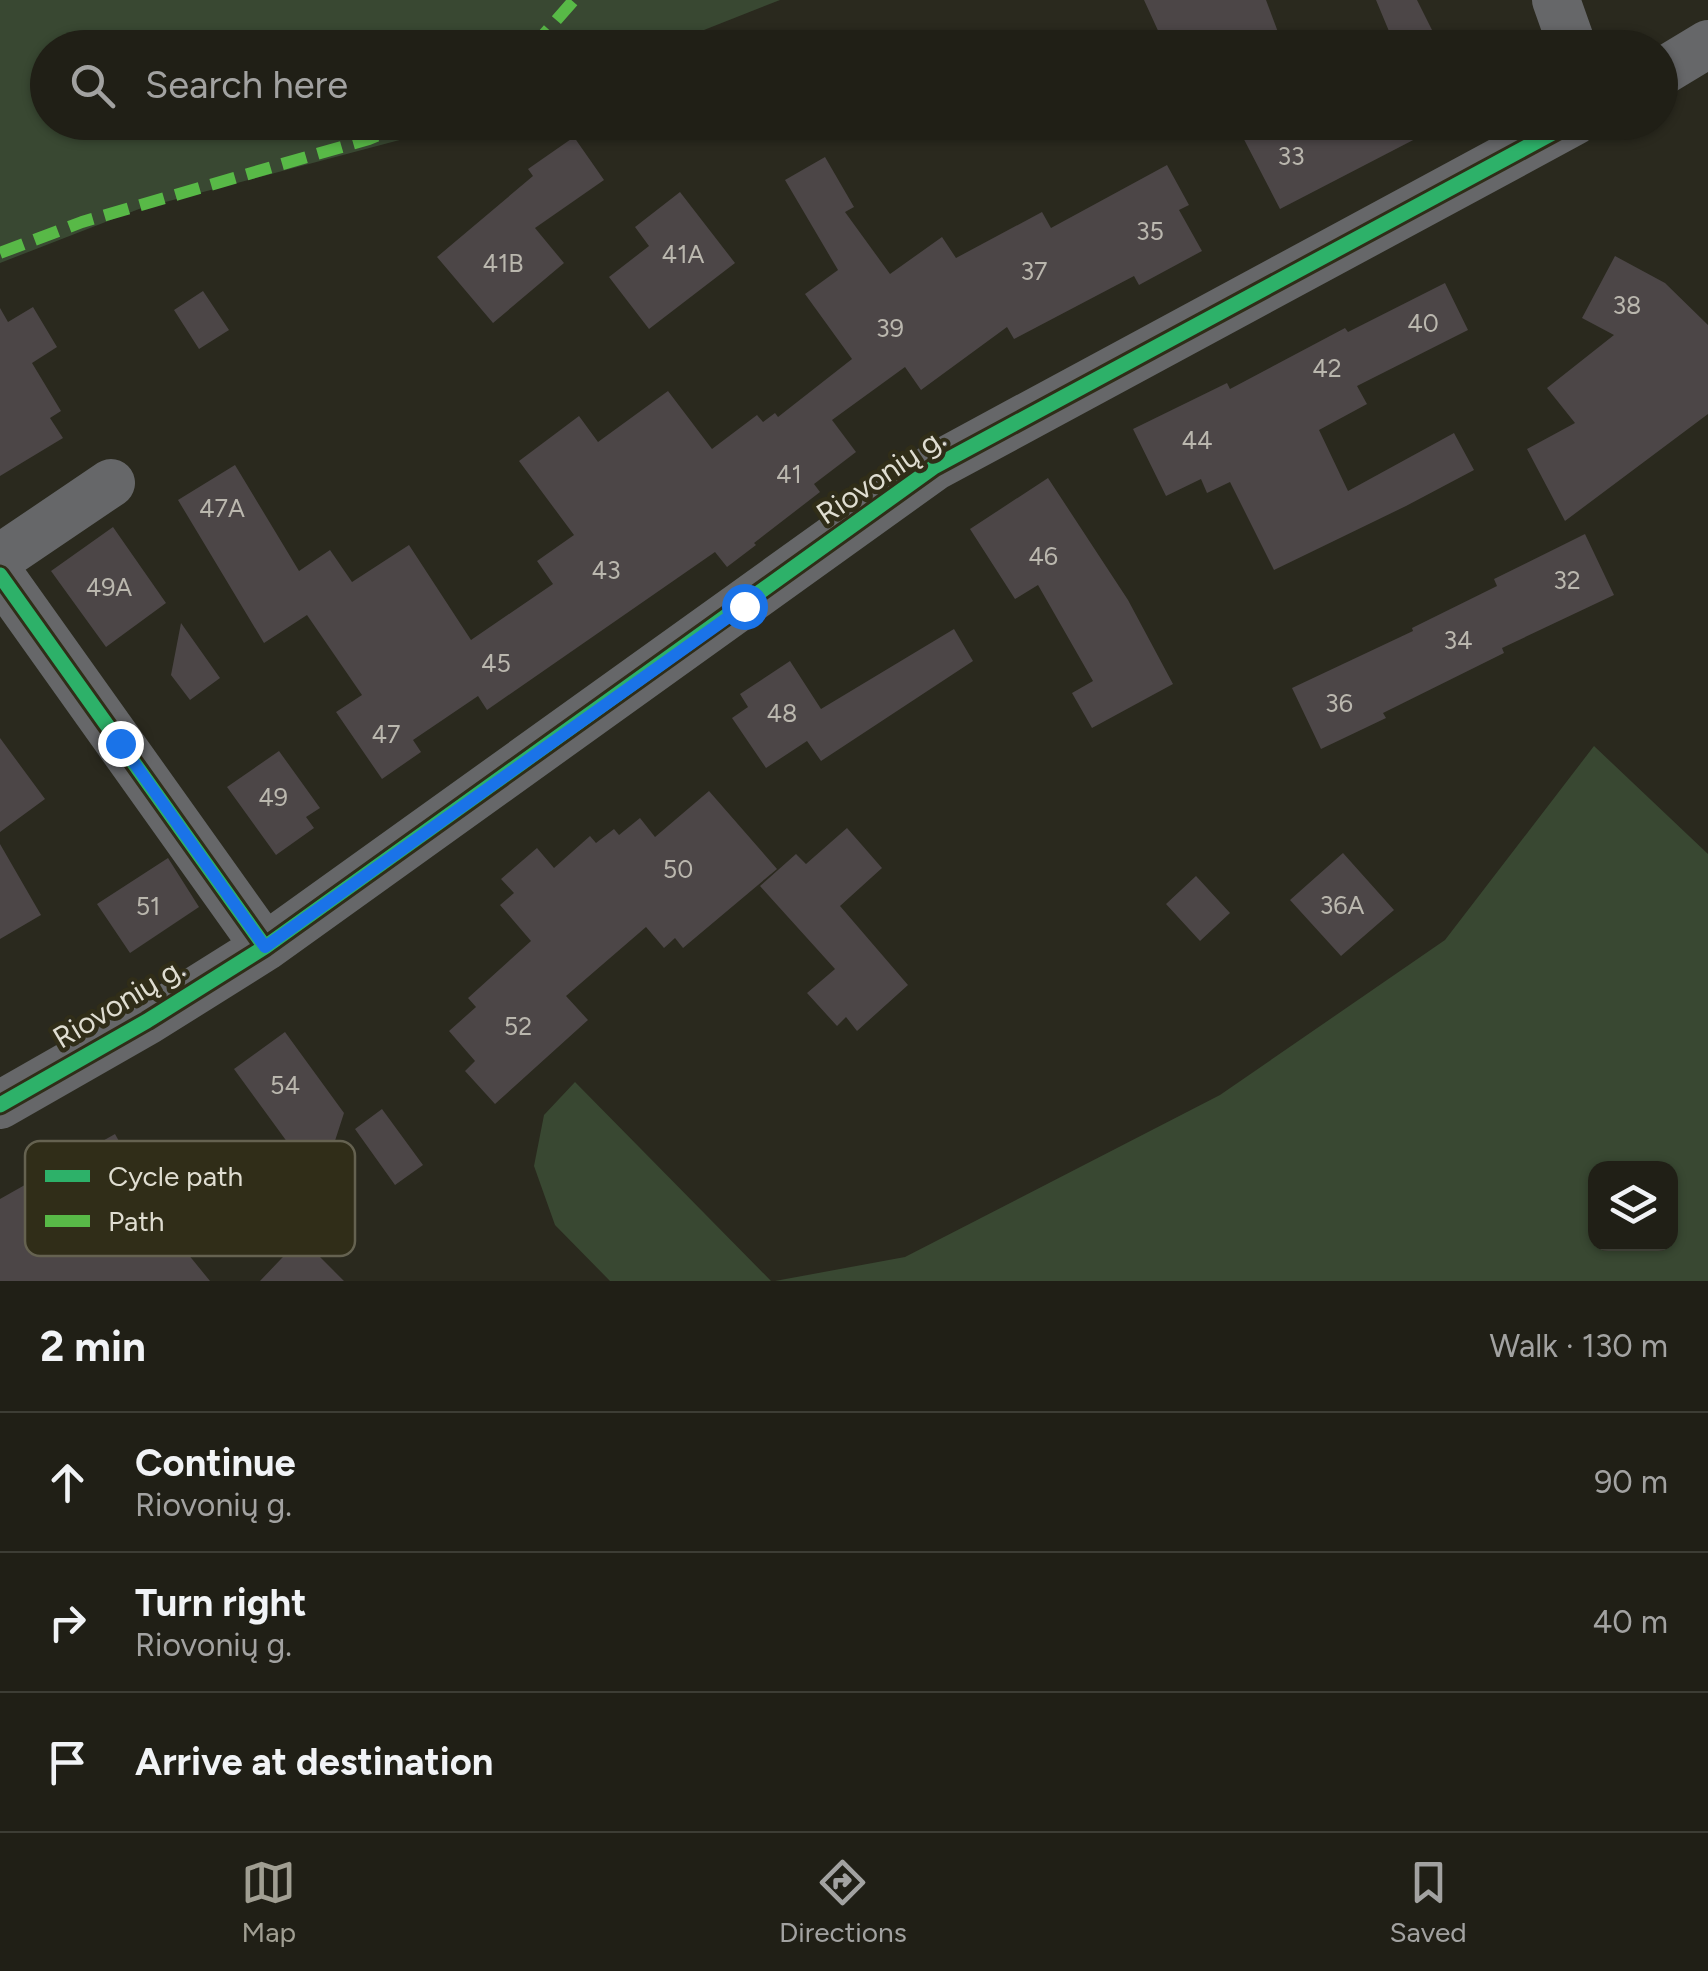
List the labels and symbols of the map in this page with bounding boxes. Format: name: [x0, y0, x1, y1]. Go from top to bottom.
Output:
house number: 33: [1277, 141, 1305, 171]
house number: 35: [1136, 216, 1164, 246]
house number: 41A: [662, 239, 704, 269]
house number: 41B: [482, 248, 524, 278]
house number: 37: [1020, 256, 1048, 286]
house number: 38: [1613, 290, 1641, 320]
house number: 40: [1407, 308, 1439, 338]
house number: 39: [876, 313, 904, 343]
house number: 42: [1312, 353, 1342, 383]
street label: Riovonių g.: [809, 419, 952, 532]
house number: 44: [1181, 425, 1213, 455]
house number: 41: [776, 459, 802, 489]
house number: 47A: [199, 493, 245, 523]
house number: 46: [1028, 541, 1058, 571]
house number: 43: [591, 555, 621, 585]
house number: 32: [1553, 565, 1581, 595]
house number: 49A: [86, 572, 132, 602]
route start: [722, 584, 768, 630]
house number: 34: [1443, 625, 1473, 655]
house number: 45: [481, 648, 511, 678]
house number: 36: [1325, 688, 1353, 718]
house number: 48: [767, 698, 797, 728]
house number: 47: [372, 719, 400, 749]
route end: [98, 721, 144, 767]
house number: 49: [258, 782, 288, 812]
house number: 50: [663, 854, 693, 884]
house number: 36A: [1320, 890, 1364, 920]
house number: 51: [136, 891, 160, 921]
street label: Riovonių g.: [46, 949, 191, 1056]
house number: 52: [504, 1011, 532, 1041]
house number: 54: [270, 1070, 300, 1100]
legend: [25, 1141, 355, 1256]
text: Cycle path: [108, 1159, 243, 1193]
text: Path: [108, 1204, 164, 1238]

